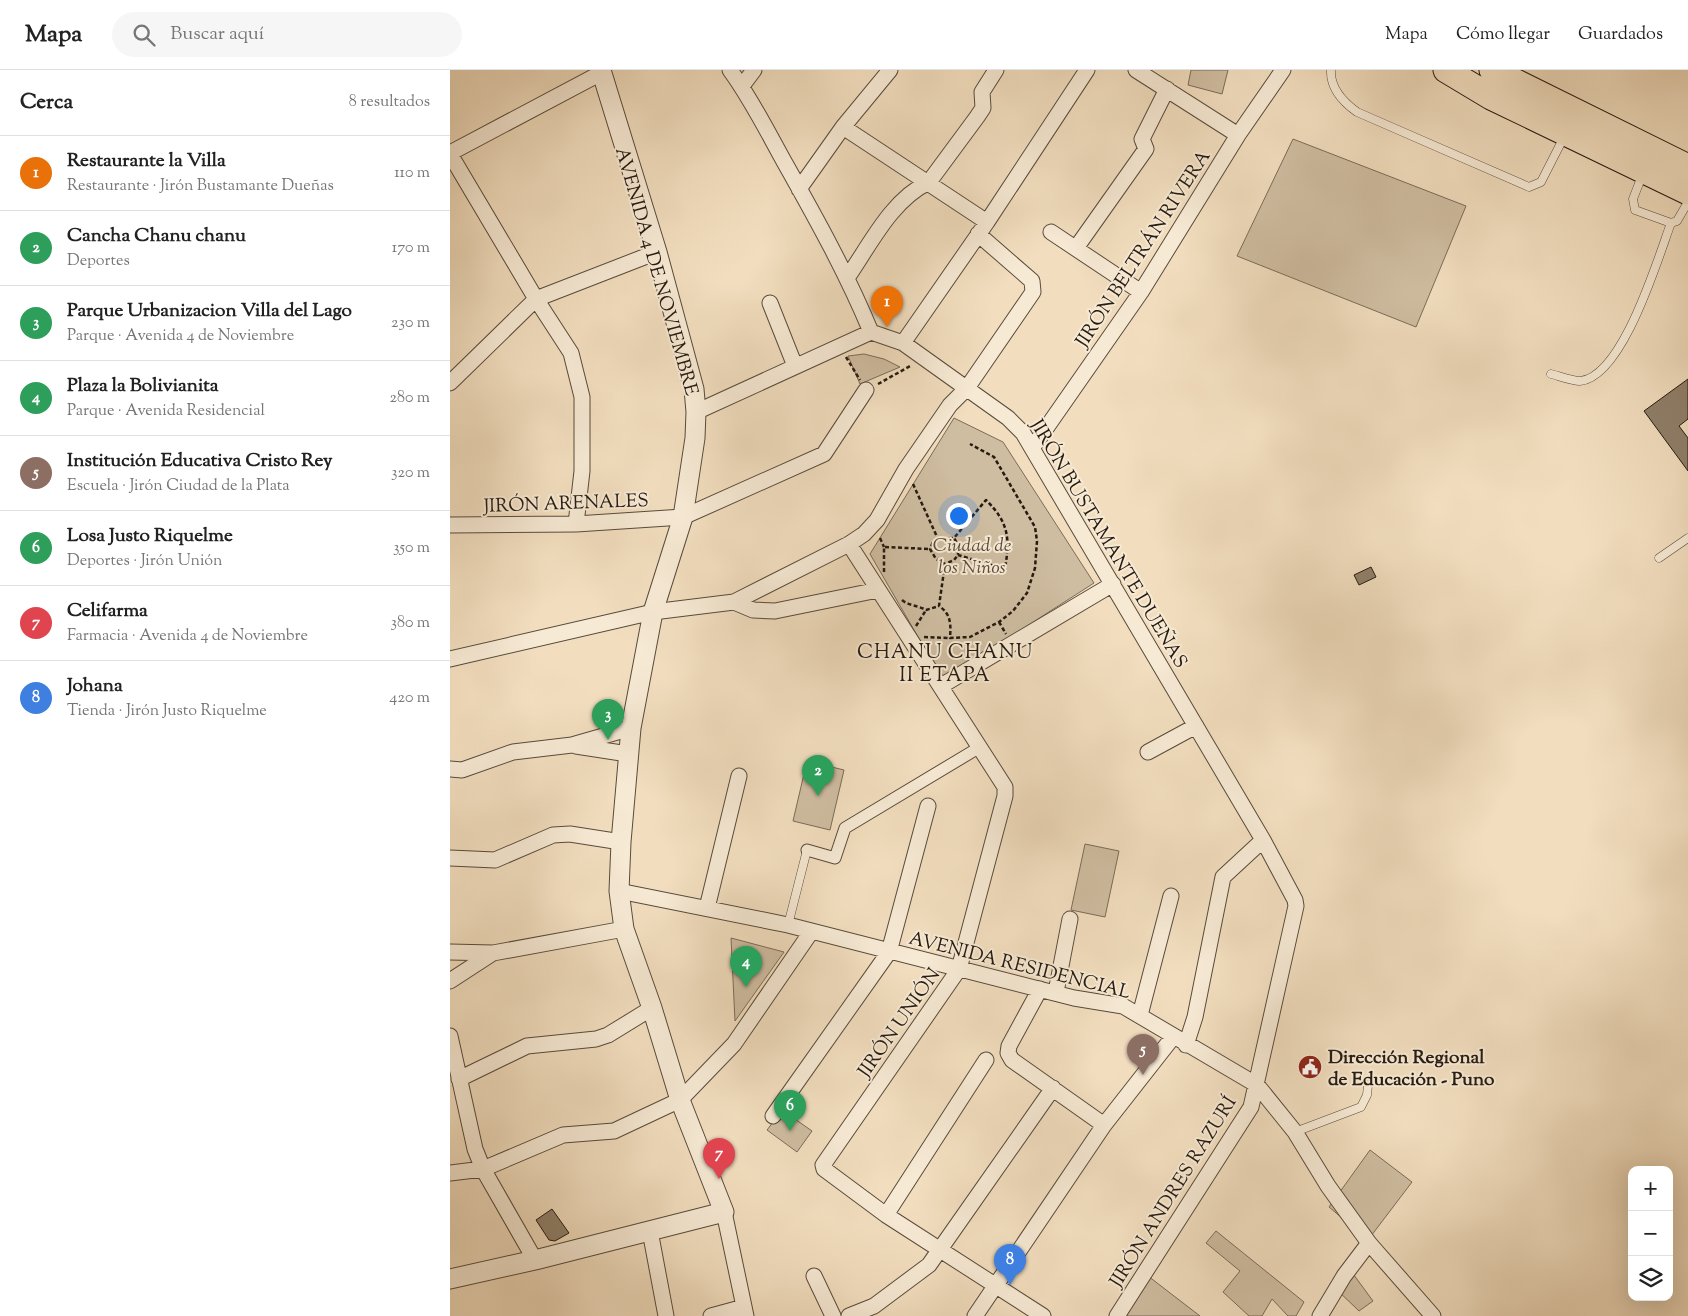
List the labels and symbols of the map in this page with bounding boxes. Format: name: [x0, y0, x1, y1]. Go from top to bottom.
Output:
street label: AVENIDA 4 DE NOVIEMBRE: [607, 144, 704, 400]
street label: JIRÓN BELTRÁN RIVERA: [1069, 145, 1219, 354]
pin: 1: [871, 286, 903, 327]
street label: JIRÓN BUSTAMANTE DUEÑAS: [1022, 414, 1193, 674]
street label: JIRÓN ARENALES: [482, 488, 649, 521]
your location: [946, 503, 972, 529]
park label: Ciudad de los Niños: [933, 533, 1012, 582]
district label: CHANU CHANU II ETAPA: [857, 639, 1033, 691]
pin: 3: [592, 699, 624, 740]
pin: 2: [802, 755, 834, 796]
street label: AVENIDA RESIDENCIAL: [906, 926, 1133, 1007]
pin: 4: [730, 946, 762, 987]
street label: JIRÓN UNIÓN: [852, 963, 948, 1084]
pin: 5: [1127, 1034, 1159, 1075]
place label: Dirección Regional de Educación - Puno: [1328, 1045, 1495, 1094]
public building icon: Dirección Regional de Educación - Puno: [1297, 1054, 1323, 1080]
pin: 6: [774, 1090, 806, 1131]
street label: JIRÓN ANDRES RAZURÍ: [1104, 1091, 1244, 1294]
pin: 7: [703, 1138, 735, 1179]
pin: 8: [994, 1244, 1026, 1285]

